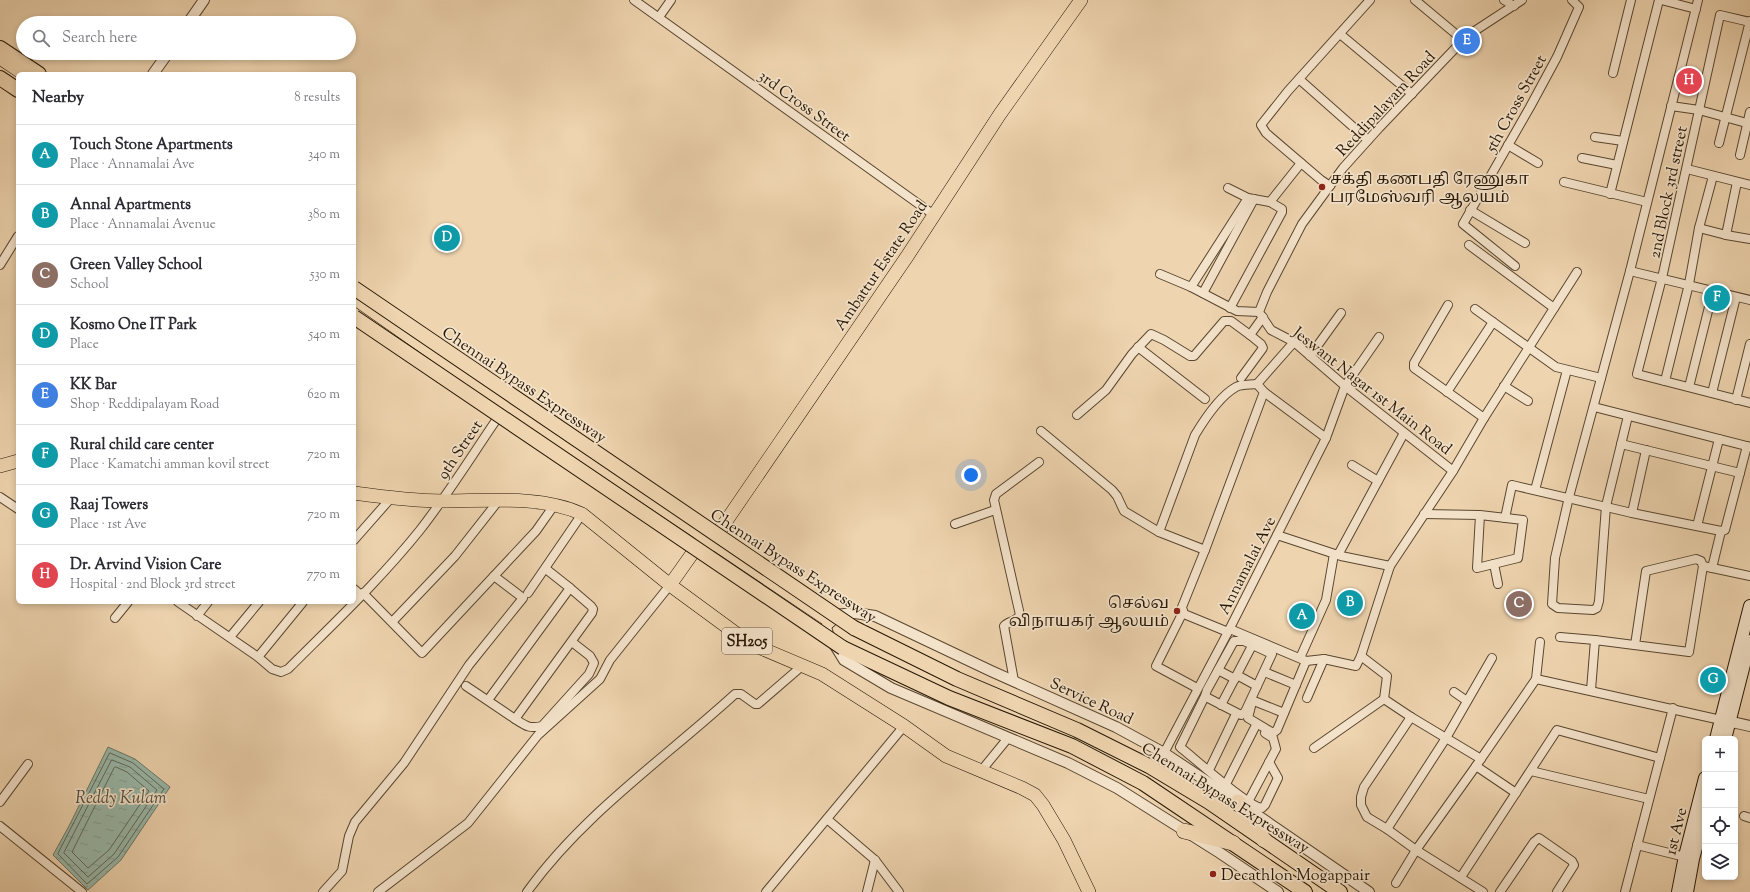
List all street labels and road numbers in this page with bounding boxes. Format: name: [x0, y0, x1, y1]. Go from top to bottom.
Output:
street label: Reddipalayam Road: [1332, 47, 1442, 163]
street label: 5th Cross Street: [1480, 51, 1554, 158]
street label: 3rd Cross Street: [752, 66, 855, 149]
street label: 2nd Block 3rd street: [1644, 124, 1695, 261]
street label: Ambattur Estate Road: [830, 197, 934, 336]
street label: Chennai Bypass Expressway: [437, 322, 611, 450]
street label: Jeswant Nagar 1st Main Road: [1286, 322, 1456, 461]
street label: 9th Street: [433, 416, 490, 485]
street label: Chennai Bypass Expressway: [705, 505, 880, 630]
street label: Annamalai Ave: [1214, 513, 1283, 619]
road number: SH205: [722, 628, 772, 654]
street label: Service Road: [1045, 673, 1137, 732]
street label: Chennai Bypass Expressway: [1136, 738, 1313, 860]
street label: 1st Ave: [1660, 805, 1694, 858]

